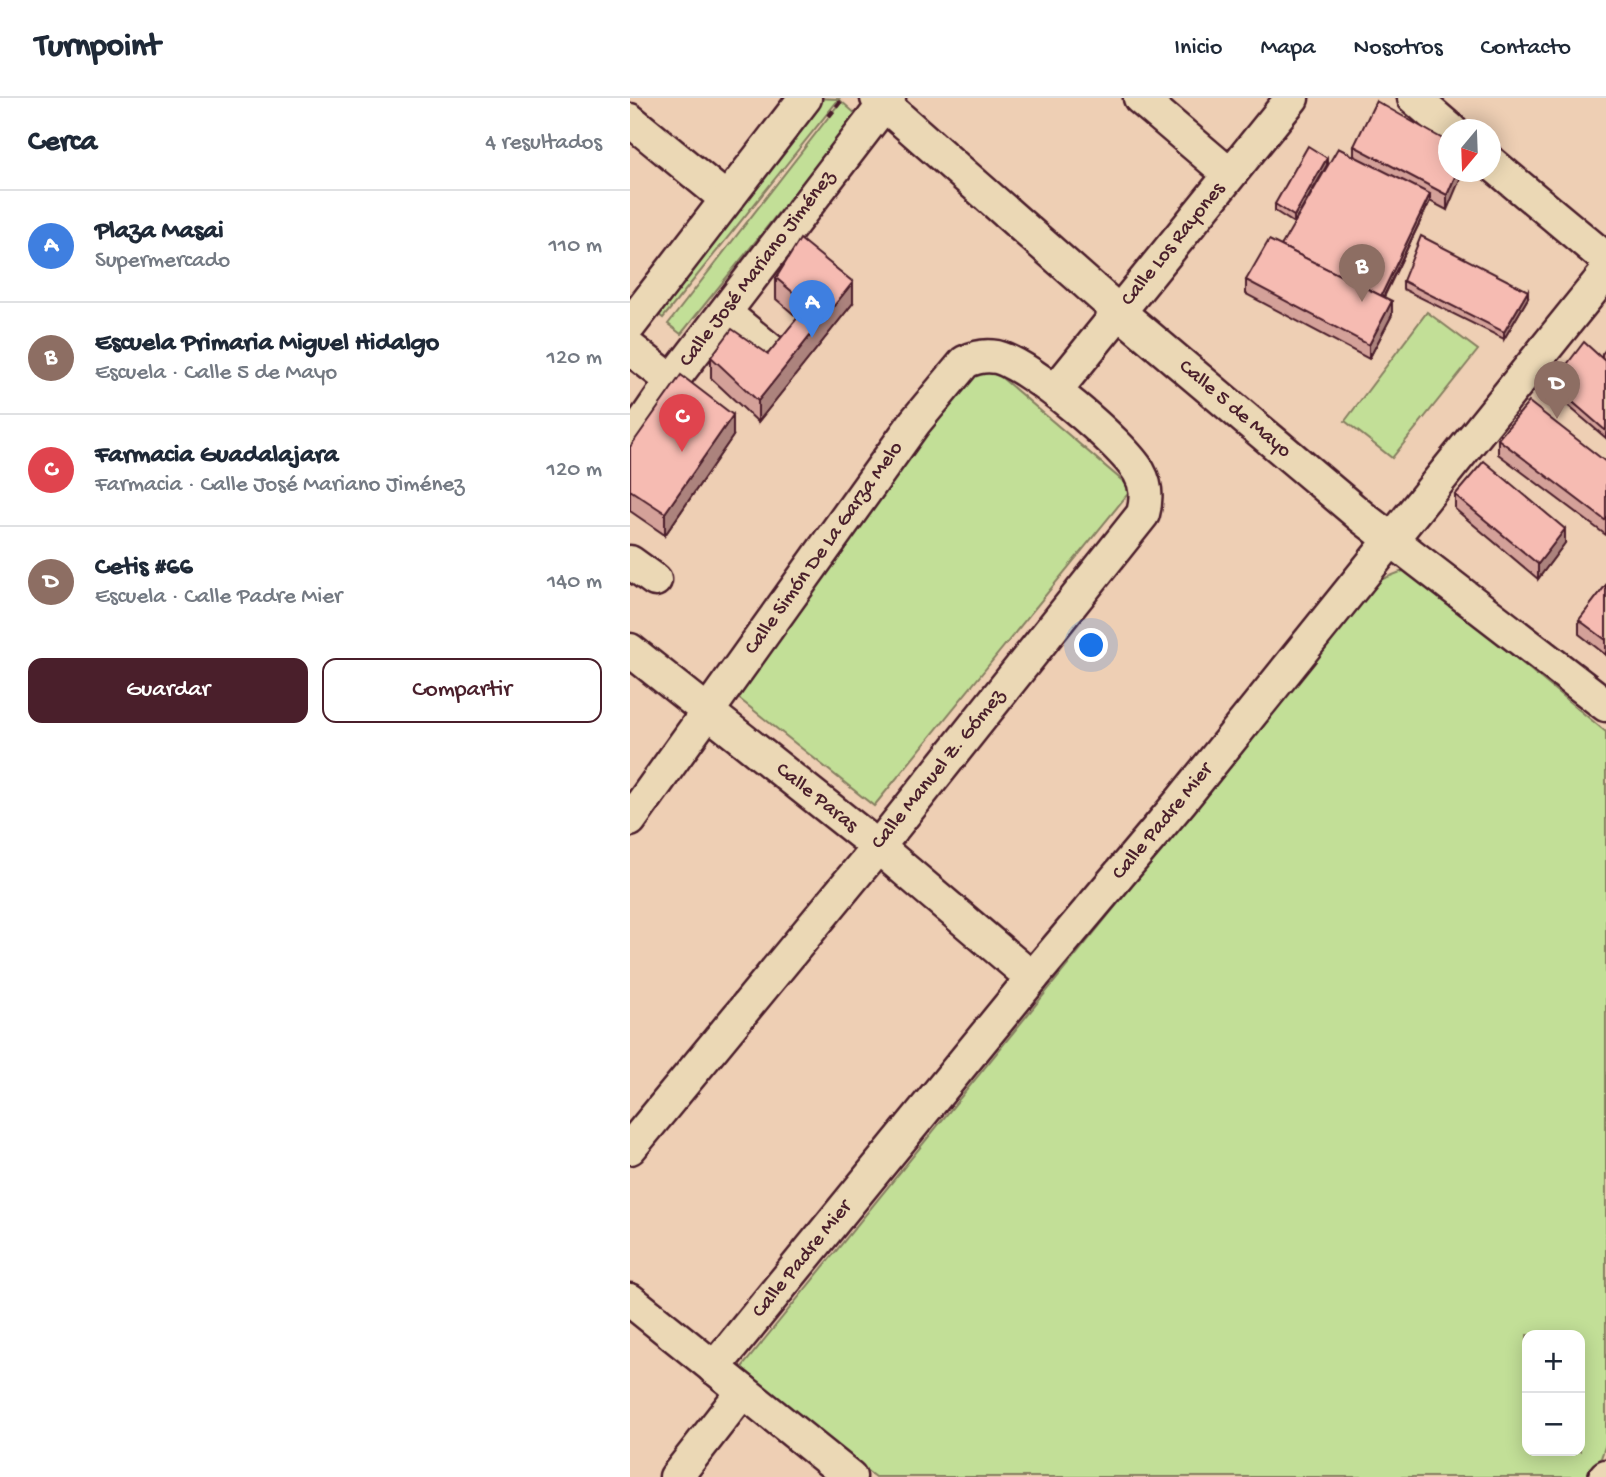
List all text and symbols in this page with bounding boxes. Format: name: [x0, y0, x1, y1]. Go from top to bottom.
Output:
text: Turnpoint: [35, 29, 160, 67]
text: Inicio: [1174, 34, 1222, 63]
text: Mapa: [1260, 34, 1316, 63]
text: Nosotros: [1354, 34, 1443, 63]
text: Contacto: [1481, 34, 1571, 63]
north arrow: [1438, 119, 1501, 182]
text: Cerca: [28, 126, 97, 161]
text: 4 resultados: [485, 130, 602, 157]
street label: Calle José Mariano Jiménez: [674, 165, 841, 372]
street label: Calle Los Rayones: [1116, 177, 1232, 312]
text: Plaza Masai: [95, 217, 224, 248]
text: A: [44, 233, 58, 260]
text: 110 m: [549, 233, 602, 260]
pin: B: [1339, 244, 1385, 302]
text: Supermercado: [95, 248, 230, 275]
pin: A: [789, 280, 835, 338]
text: Escuela Primaria Miguel Hidalgo: [95, 329, 439, 360]
text: B: [45, 345, 57, 372]
text: 120 m: [547, 345, 602, 372]
street label: Calle 5 de Mayo: [1173, 355, 1296, 464]
text: Escuela · Calle 5 de Mayo: [95, 360, 337, 387]
pin: D: [1534, 361, 1580, 419]
pin: C: [659, 394, 705, 452]
street label: Calle Simón De La Garza Melo: [740, 437, 909, 660]
text: Farmacia Guadalajara: [95, 441, 338, 472]
text: C: [45, 457, 57, 484]
text: 120 m: [547, 457, 602, 484]
text: Farmacia · Calle José Mariano Jiménez: [95, 472, 464, 499]
text: Cetis #66: [95, 553, 193, 584]
text: D: [44, 569, 59, 596]
text: 140 m: [547, 569, 602, 596]
text: Escuela · Calle Padre Mier: [95, 584, 342, 611]
your location: [1074, 628, 1108, 662]
button: Guardar: [28, 658, 308, 723]
button: Compartir: [322, 658, 602, 723]
street label: Calle Manuel Z. Gómez: [867, 684, 1012, 855]
street label: Calle Padre Mier: [1107, 757, 1220, 885]
street label: Calle Paras: [770, 758, 864, 839]
street label: Calle Padre Mier: [747, 1194, 859, 1323]
map controls: [1522, 1330, 1585, 1456]
button: +: [1522, 1330, 1585, 1393]
button: −: [1522, 1393, 1585, 1456]

